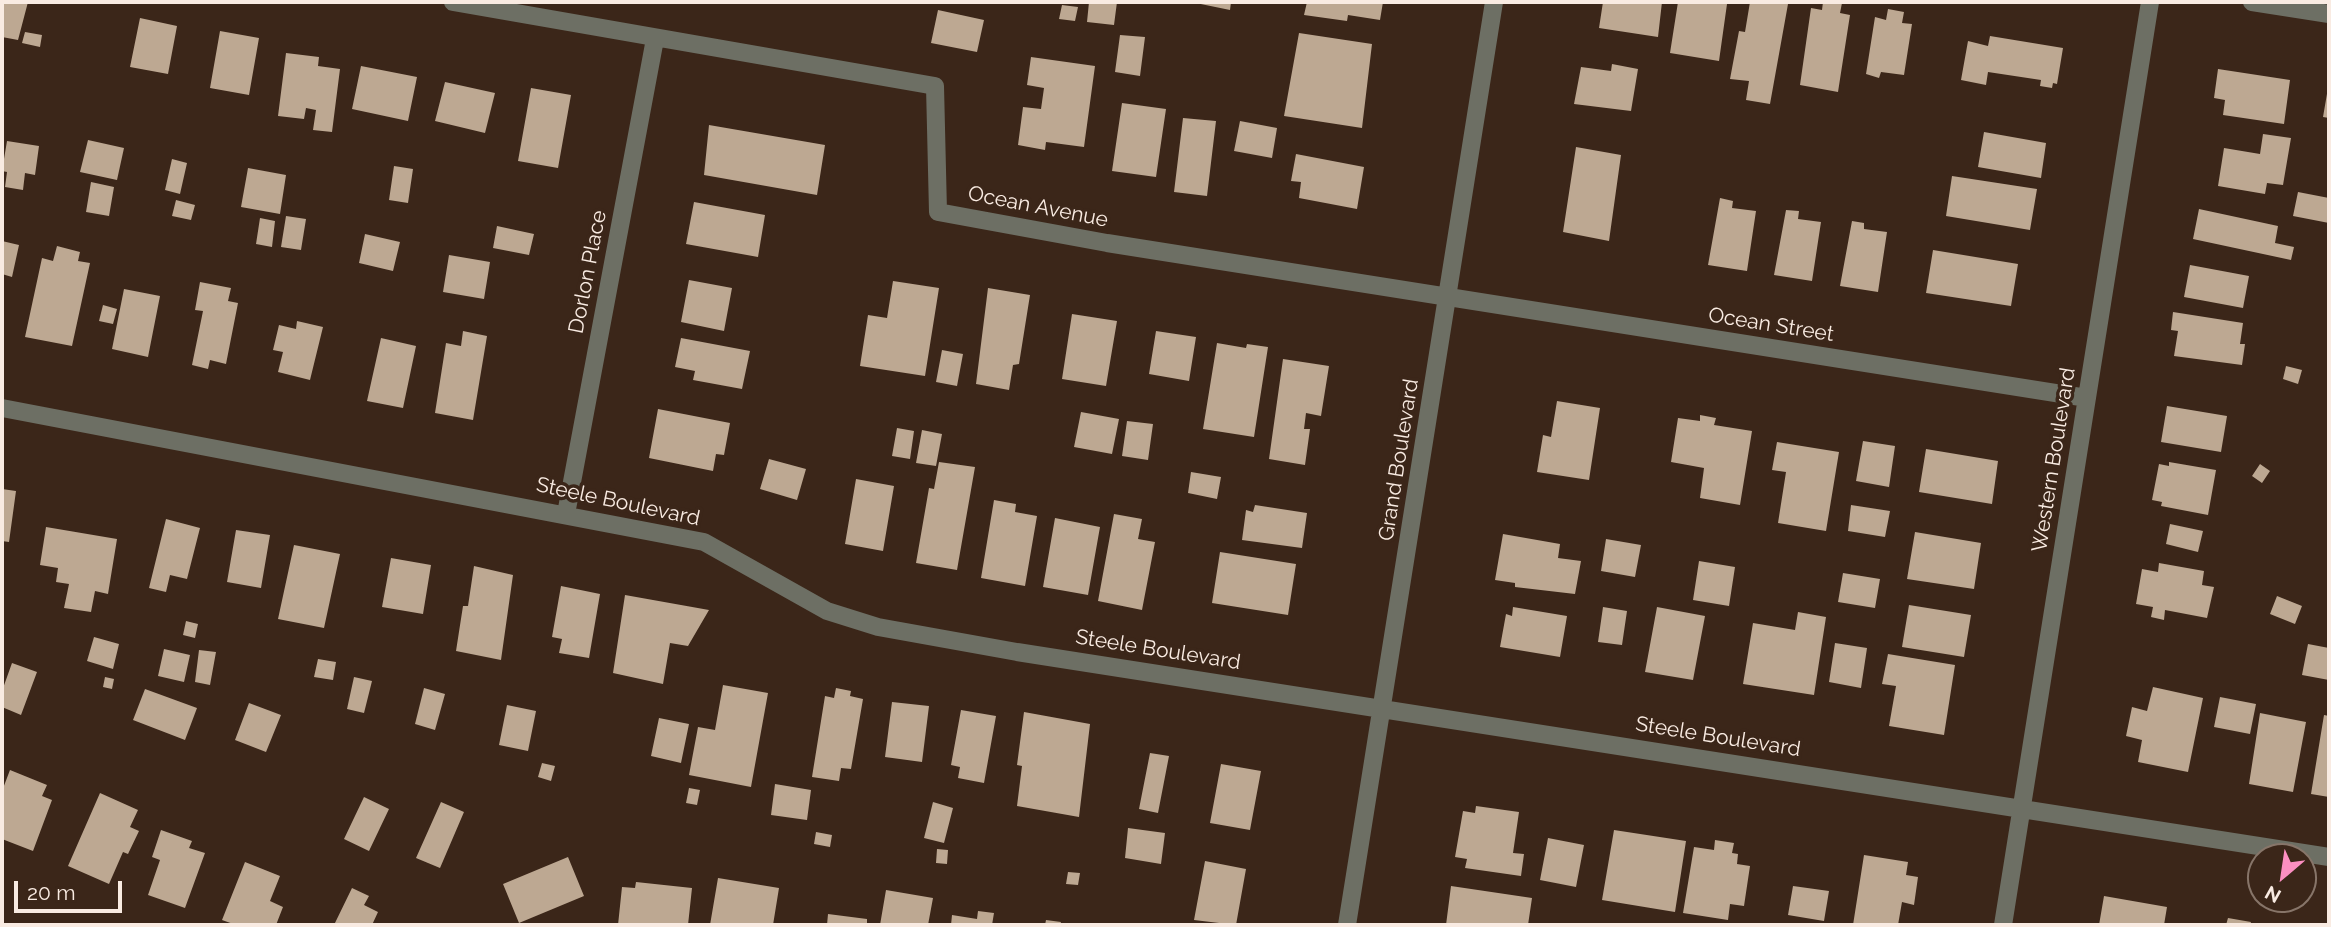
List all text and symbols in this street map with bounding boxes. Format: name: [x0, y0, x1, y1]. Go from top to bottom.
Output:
street label: Ocean Avenue: [966, 181, 1110, 233]
street label: Dorlon Place: [564, 208, 612, 336]
street label: Ocean Street: [1706, 303, 1836, 347]
street label: Western Boulevard: [2027, 366, 2081, 554]
street label: Grand Boulevard: [1374, 377, 1424, 543]
street label: Steele Boulevard: [534, 472, 702, 532]
street label: Steele Boulevard: [1074, 625, 1242, 675]
street label: Steele Boulevard: [1634, 712, 1802, 762]
north arrow: [2247, 843, 2317, 913]
scale bar: [18, 867, 126, 911]
text: 20 m: [27, 880, 75, 905]
text: N: [2261, 881, 2284, 908]

